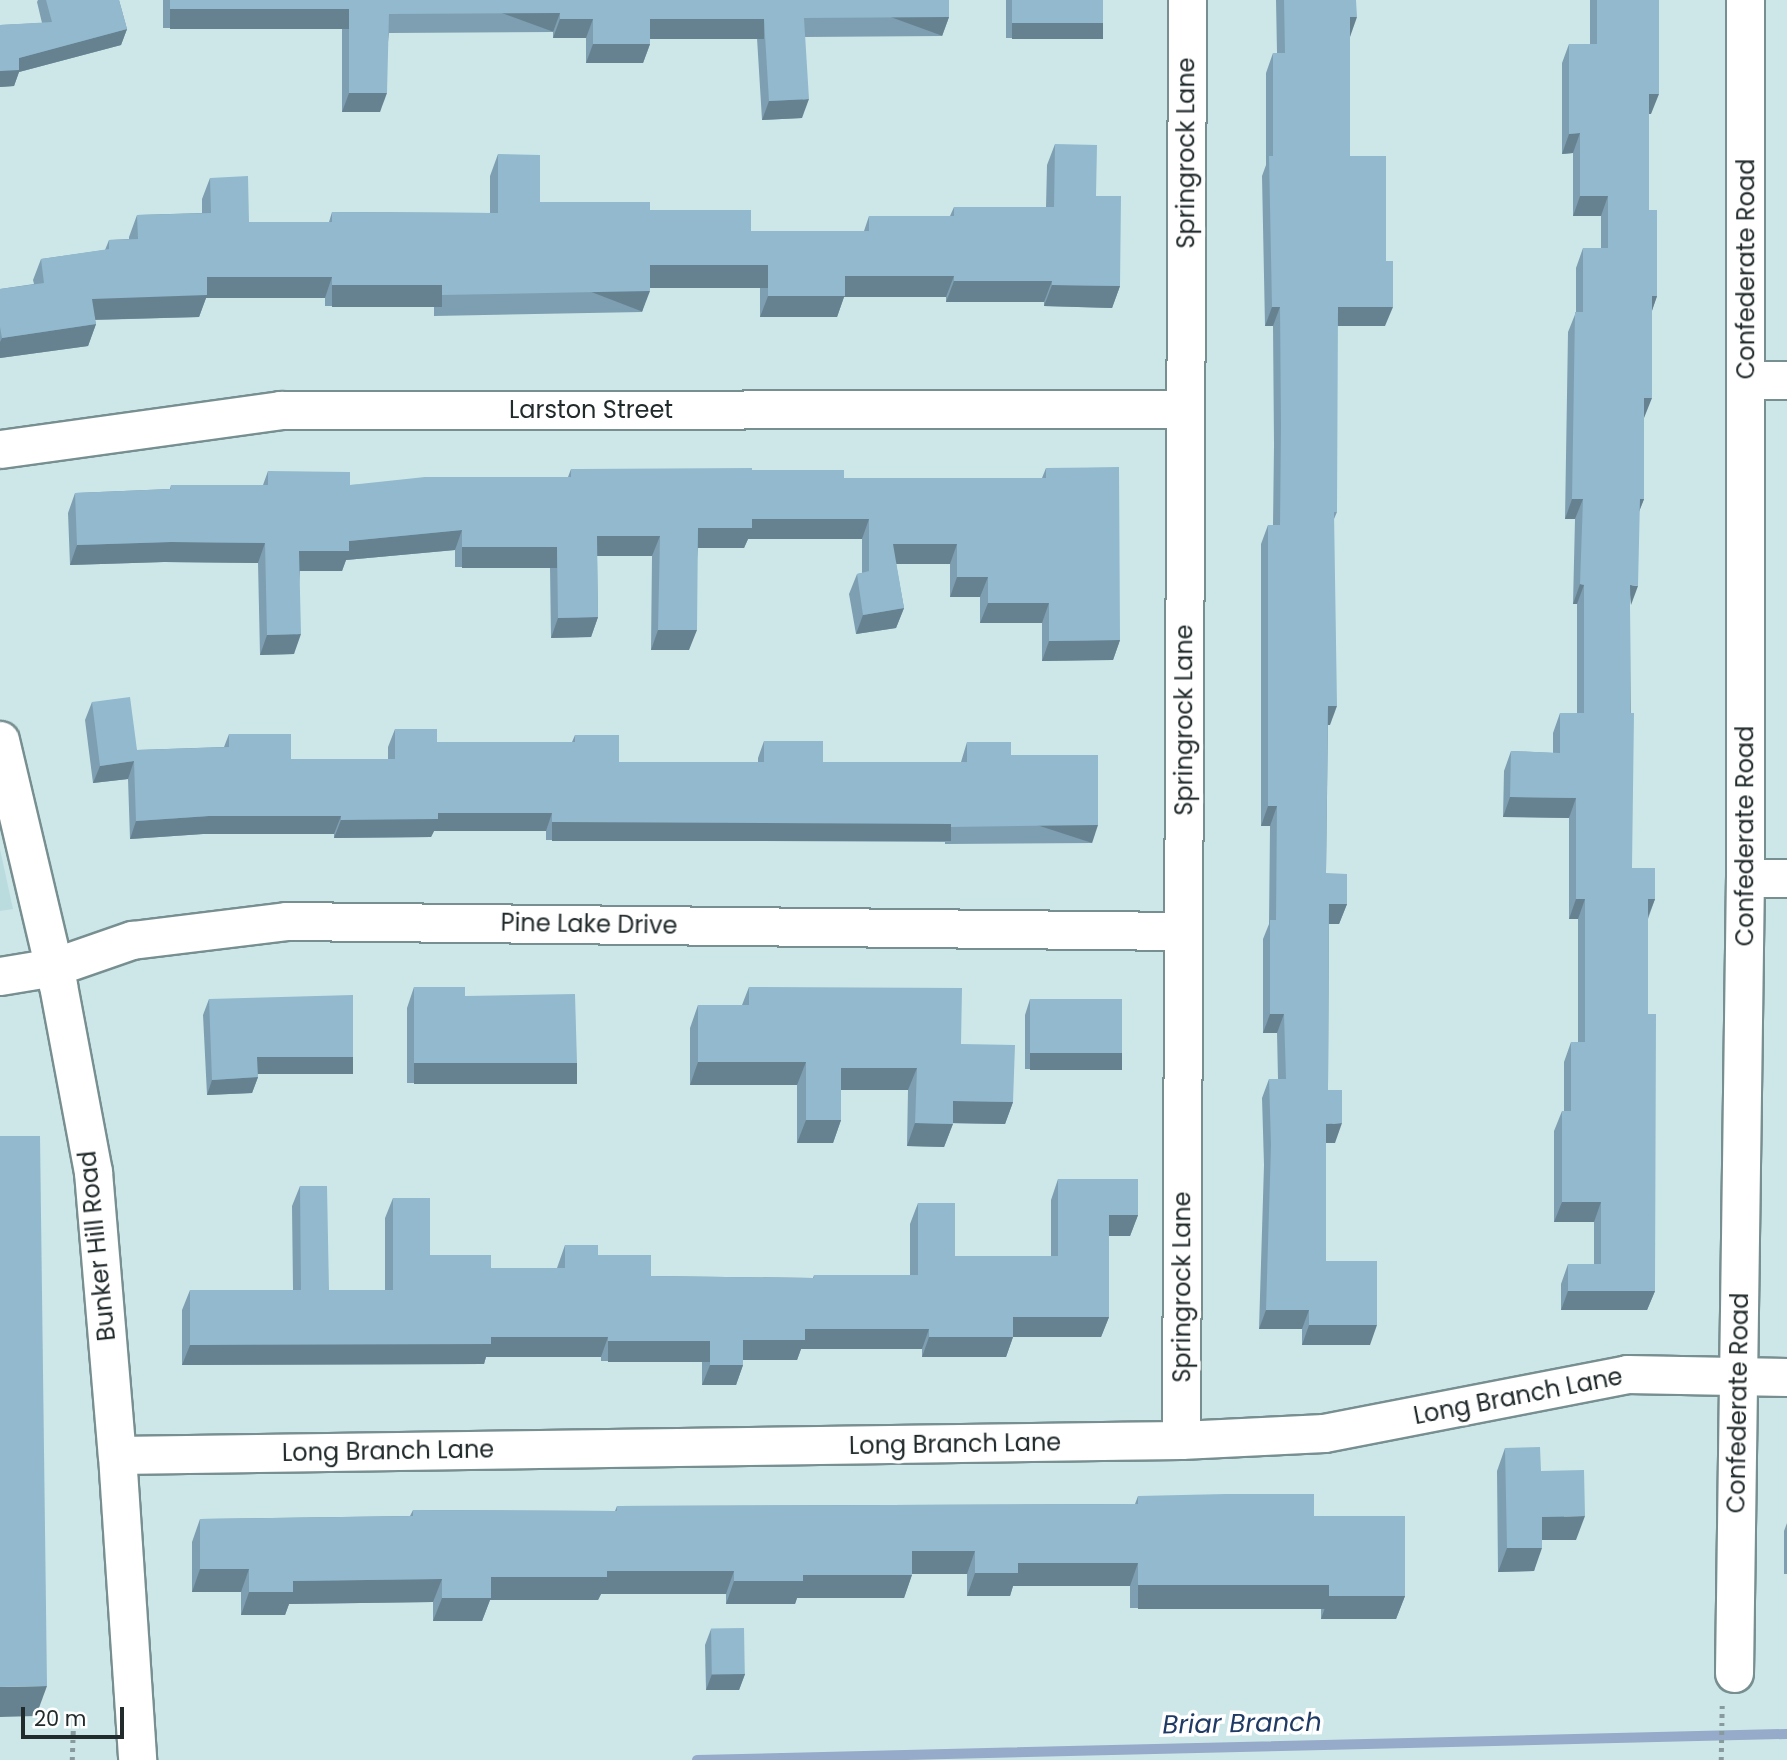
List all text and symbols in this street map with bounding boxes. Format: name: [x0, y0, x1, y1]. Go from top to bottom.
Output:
street label: Springrock Lane: [1172, 57, 1200, 249]
street label: Confederate Road: [1732, 159, 1760, 379]
street label: Larston Street: [509, 396, 673, 424]
street label: Springrock Lane: [1170, 624, 1198, 816]
street label: Confederate Road: [1731, 726, 1759, 946]
street label: Pine Lake Drive: [500, 908, 678, 940]
street label: Bunker Hill Road: [73, 1149, 121, 1343]
street label: Springrock Lane: [1168, 1191, 1196, 1383]
street label: Confederate Road: [1722, 1292, 1754, 1514]
street label: Long Branch Lane: [1411, 1362, 1625, 1430]
street label: Long Branch Lane: [849, 1428, 1061, 1460]
street label: Long Branch Lane: [282, 1435, 494, 1467]
scale bar: [24, 1694, 128, 1738]
text: 20 m: [34, 1704, 87, 1733]
water label: Briar Branch: [1162, 1707, 1322, 1741]

